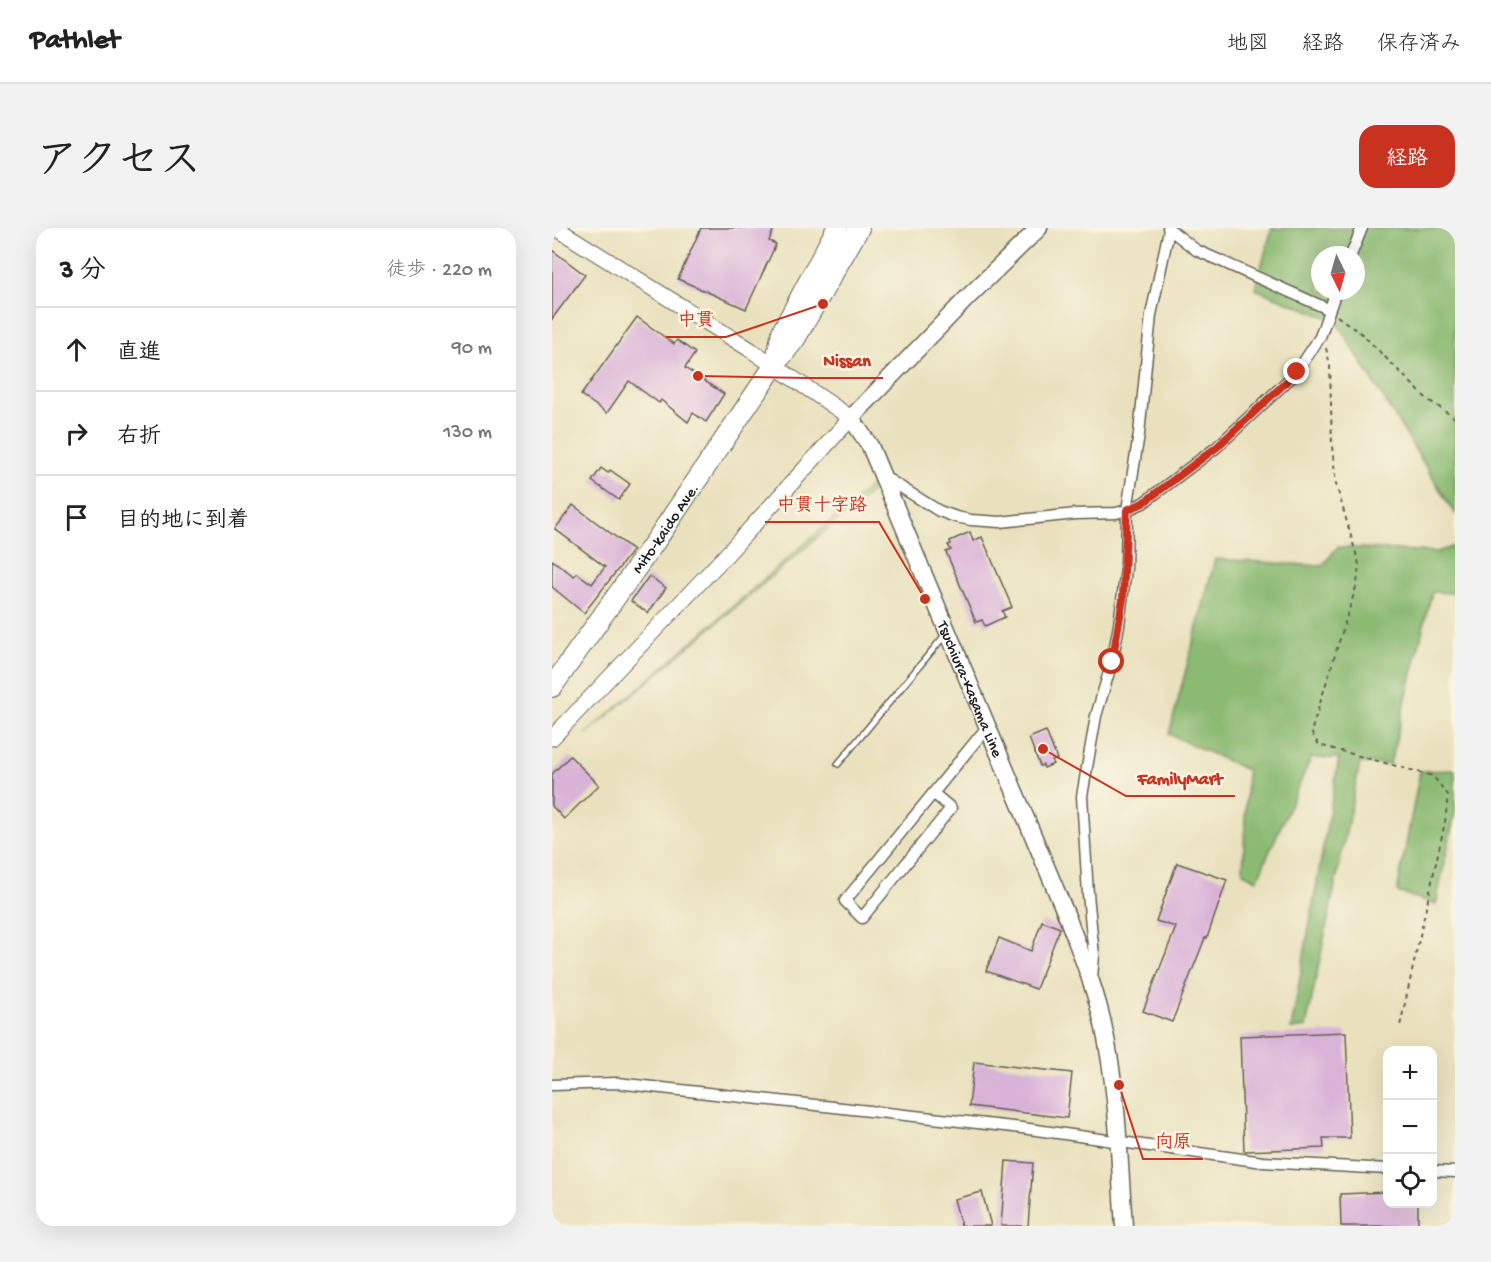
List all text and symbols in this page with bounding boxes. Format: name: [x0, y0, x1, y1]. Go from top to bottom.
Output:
text: Pathlet: [30, 25, 120, 58]
text: 地図: [1227, 33, 1269, 58]
text: 経路: [1302, 33, 1344, 58]
text: 保存済み: [1377, 33, 1461, 58]
button: 経路: [1359, 125, 1455, 188]
text: アクセス: [36, 140, 201, 189]
north arrow: [1311, 246, 1365, 300]
text: 3 分: [60, 257, 106, 288]
text: 徒歩 · 220 m: [386, 260, 492, 283]
callout: 中貫: [666, 301, 726, 337]
text: 中貫: [678, 310, 714, 332]
icon: ahead: [60, 333, 93, 366]
text: 90 m: [452, 338, 492, 361]
text: 直進: [117, 341, 161, 367]
callout: Nissan: [811, 342, 883, 378]
text: Nissan: [823, 352, 871, 373]
route end: [1283, 358, 1309, 384]
icon: right: [60, 417, 93, 450]
text: 130 m: [443, 422, 492, 445]
text: 右折: [117, 425, 161, 451]
street label: Mito-kaido Ave.: [629, 481, 705, 578]
callout: 中貫十字路: [765, 486, 879, 522]
text: 中貫十字路: [777, 495, 867, 517]
icon: arrive: [60, 501, 93, 534]
text: 目的地に到着: [117, 509, 249, 535]
street label: Tsuchiura-Kasama Line: [931, 618, 1005, 761]
route start: [1098, 648, 1124, 674]
callout: FamilyMart: [1126, 760, 1235, 796]
text: FamilyMart: [1137, 770, 1224, 791]
map controls: [1383, 1046, 1437, 1208]
button: +: [1383, 1046, 1437, 1100]
button: −: [1383, 1100, 1437, 1154]
callout: 向原: [1143, 1123, 1203, 1159]
text: 向原: [1155, 1132, 1191, 1154]
button: locate: [1383, 1154, 1437, 1208]

